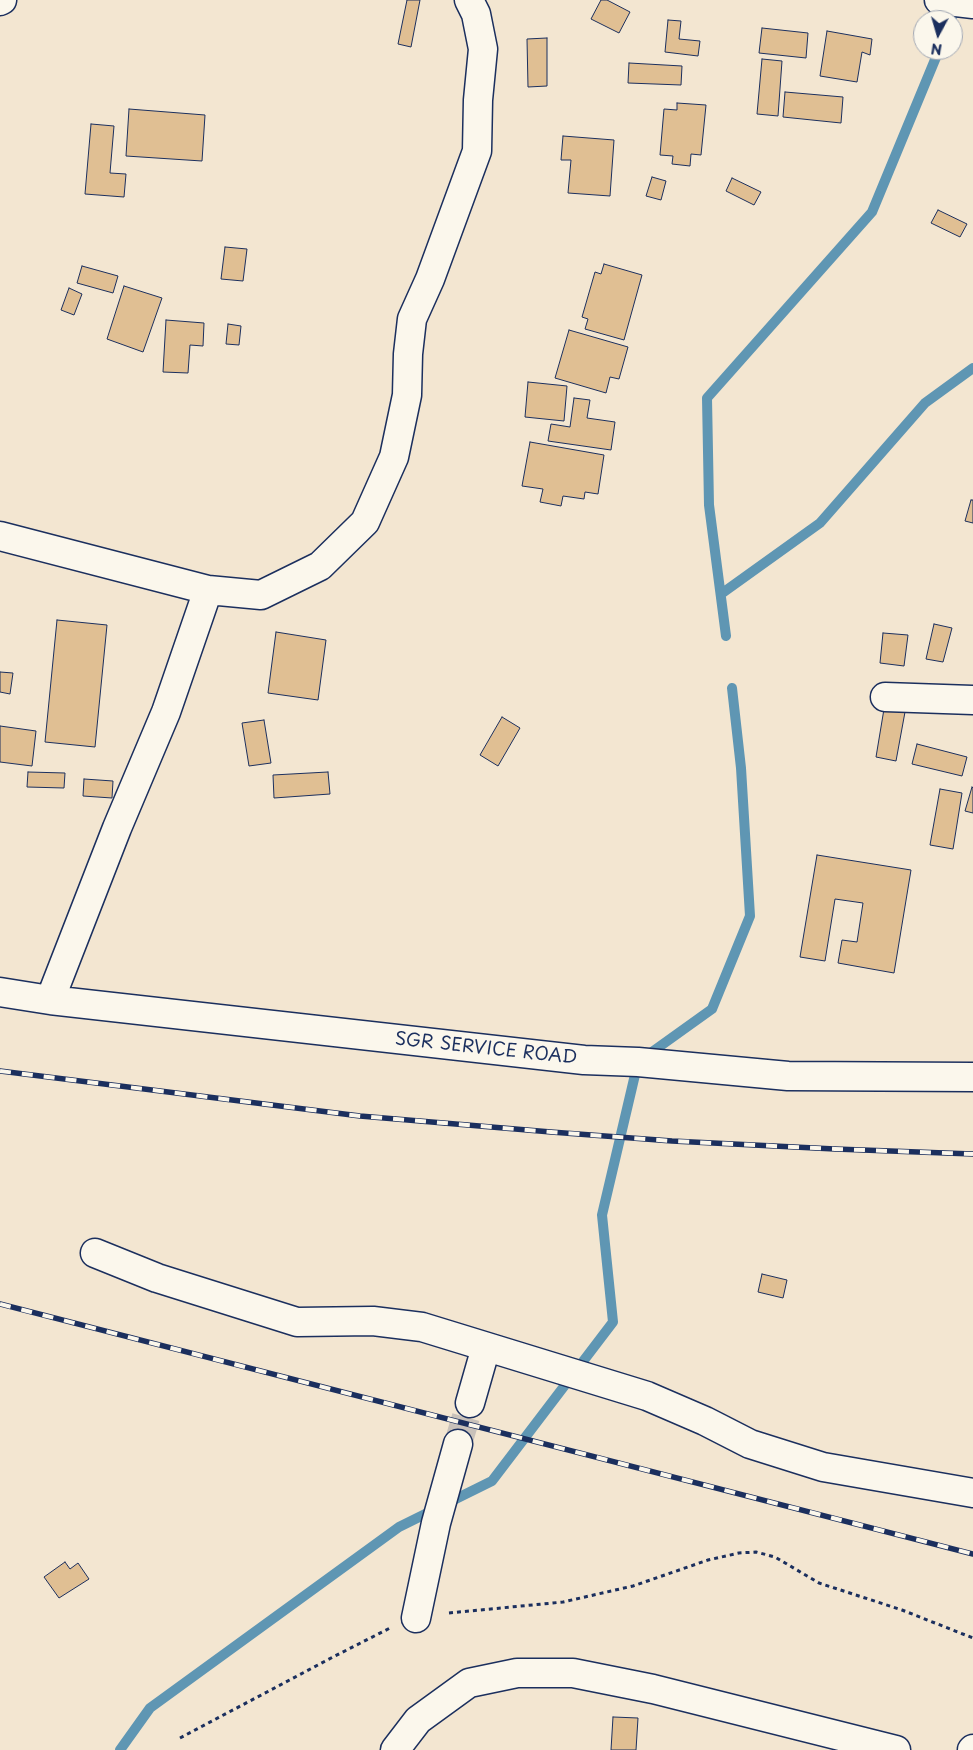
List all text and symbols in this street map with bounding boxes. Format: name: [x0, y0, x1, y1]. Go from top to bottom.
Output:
north arrow: [913, 10, 963, 60]
text: N: [930, 38, 943, 60]
street label: SGR SERVICE ROAD: [394, 1029, 578, 1069]

